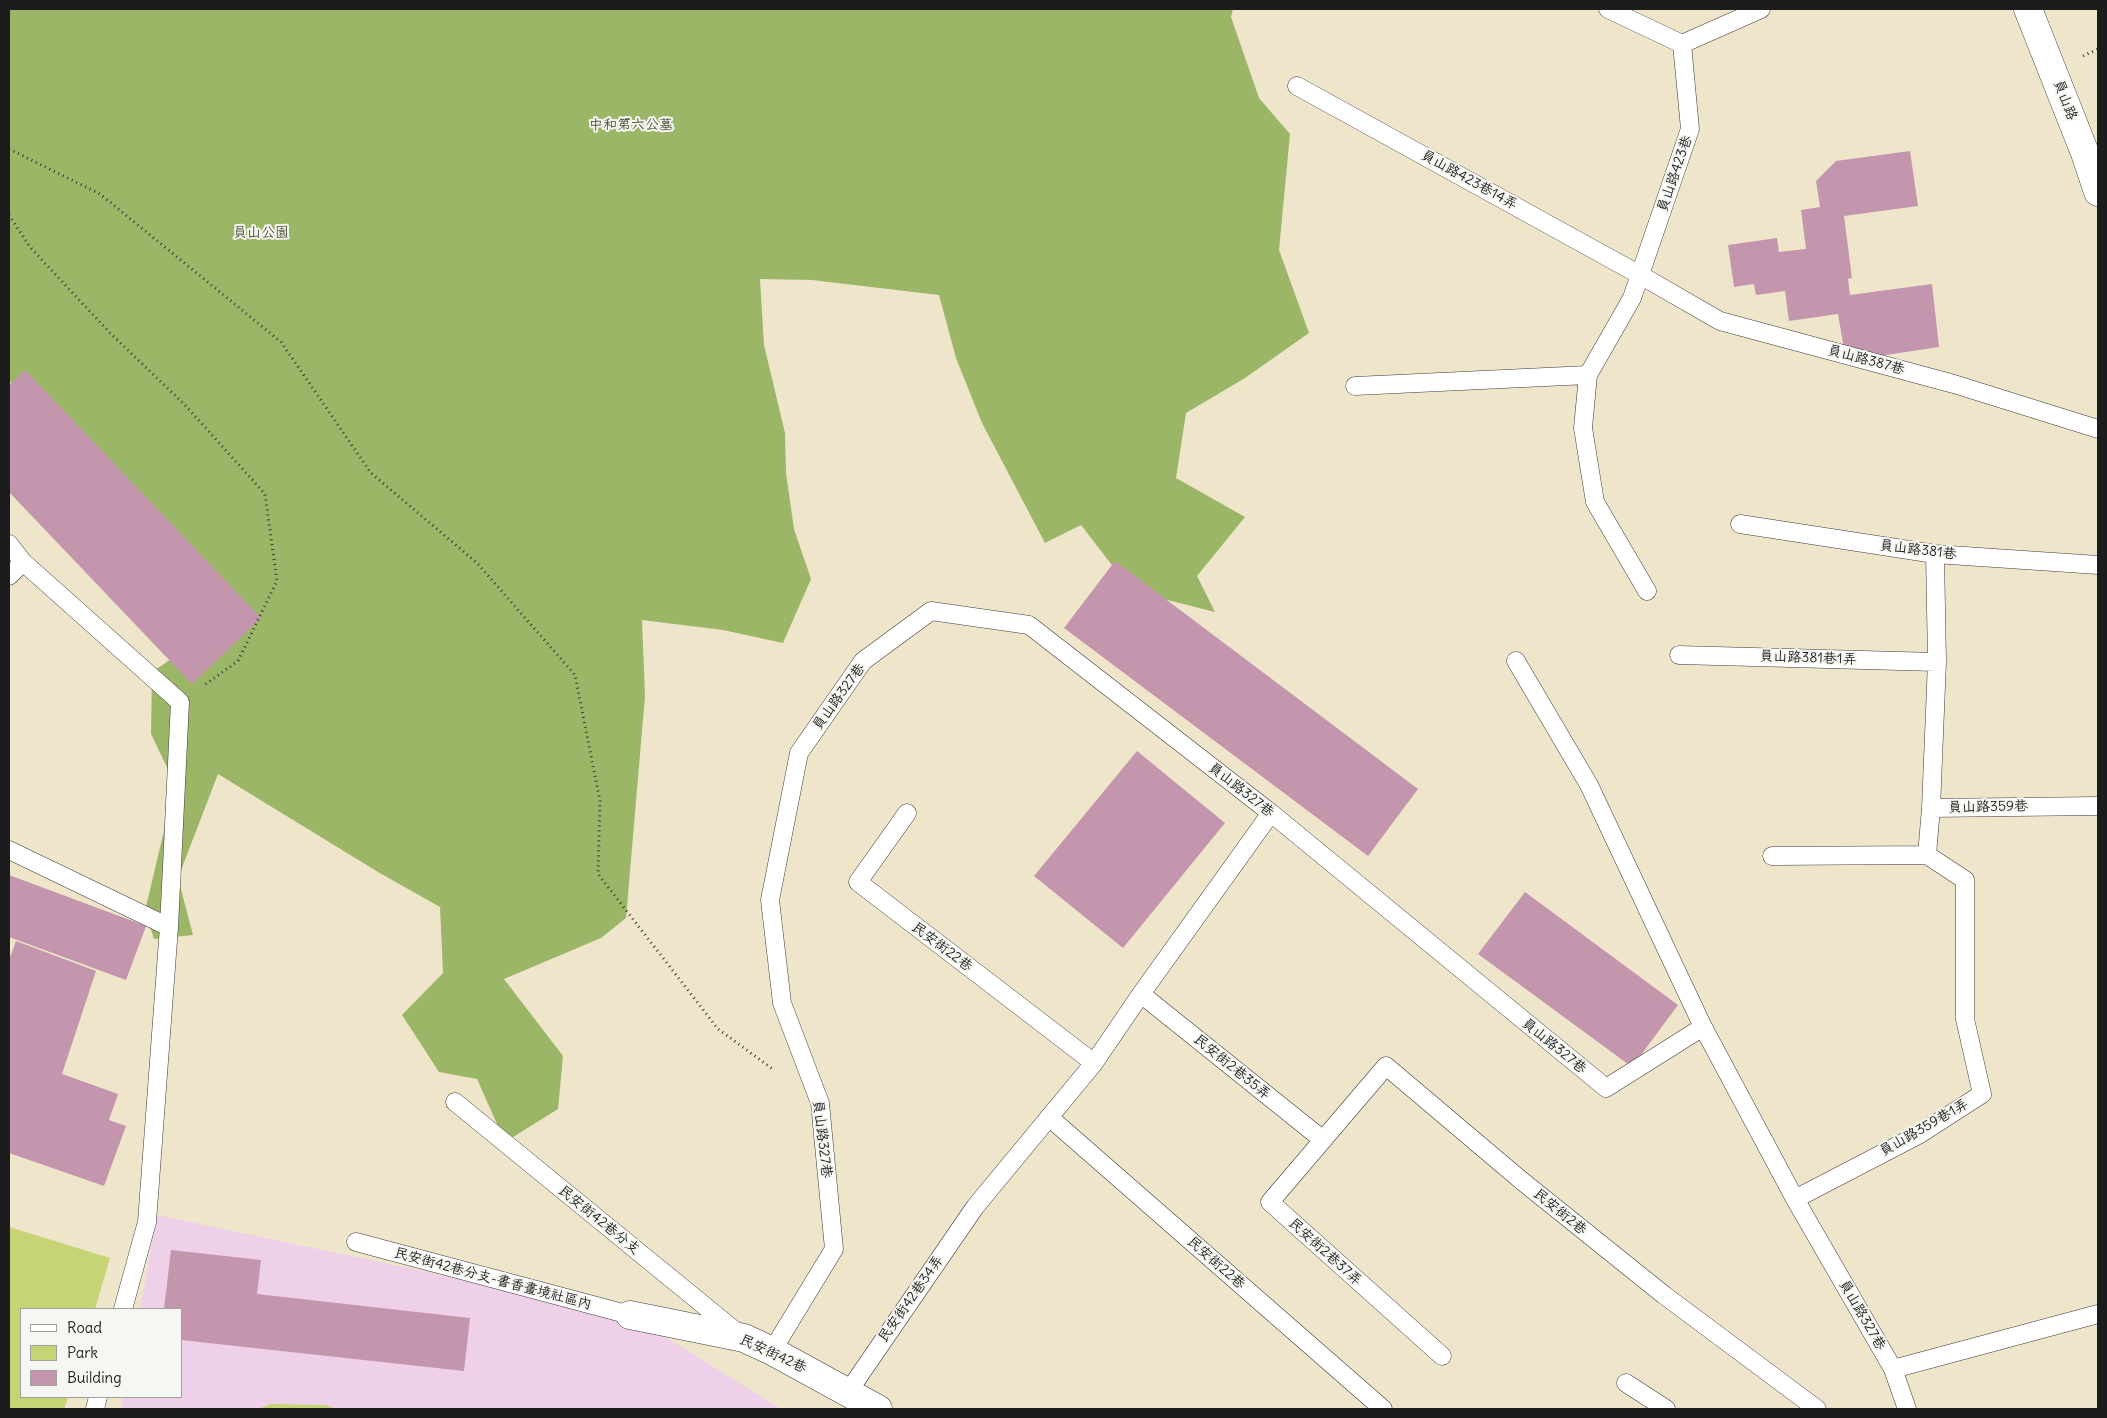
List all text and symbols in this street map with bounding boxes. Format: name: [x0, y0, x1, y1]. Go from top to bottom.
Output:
street label: 員山路: [2050, 77, 2080, 123]
park label: 中和第六公墓: [589, 117, 673, 133]
street label: 員山路423巷: [1654, 134, 1696, 214]
street label: 員山路423巷14弄: [1418, 147, 1520, 213]
park label: 員山公園: [233, 225, 289, 241]
street label: 員山路387巷: [1826, 342, 1906, 378]
street label: 員山路381巷: [1878, 537, 1958, 563]
street label: 員山路381巷1弄: [1759, 648, 1857, 668]
street label: 員山路327巷: [809, 660, 869, 734]
street label: 員山路327巷: [1205, 759, 1277, 821]
street label: 員山路359巷: [1948, 798, 2028, 816]
street label: 民安街22巷: [908, 919, 976, 975]
street label: 員山路327巷: [1518, 1015, 1590, 1077]
street label: 民安街2巷35弄: [1190, 1031, 1274, 1103]
street label: 員山路359巷1弄: [1877, 1096, 1971, 1160]
street label: 員山路327巷: [809, 1099, 835, 1179]
street label: 民安街42巷分支: [555, 1182, 643, 1258]
street label: 民安街2巷: [1530, 1185, 1590, 1239]
street label: 民安街2巷37弄: [1285, 1215, 1365, 1289]
street label: 民安街22巷: [1184, 1233, 1248, 1293]
street label: 民安街42巷分支-書香畫境社區內: [392, 1245, 594, 1313]
street label: 民安街42巷34弄: [875, 1252, 947, 1346]
street label: 員山路327巷: [1835, 1277, 1889, 1353]
legend: [20, 1308, 182, 1398]
text: Road: [67, 1318, 102, 1337]
street label: 民安街42巷: [737, 1331, 809, 1377]
text: Park: [67, 1343, 98, 1362]
text: Building: [67, 1368, 122, 1387]

